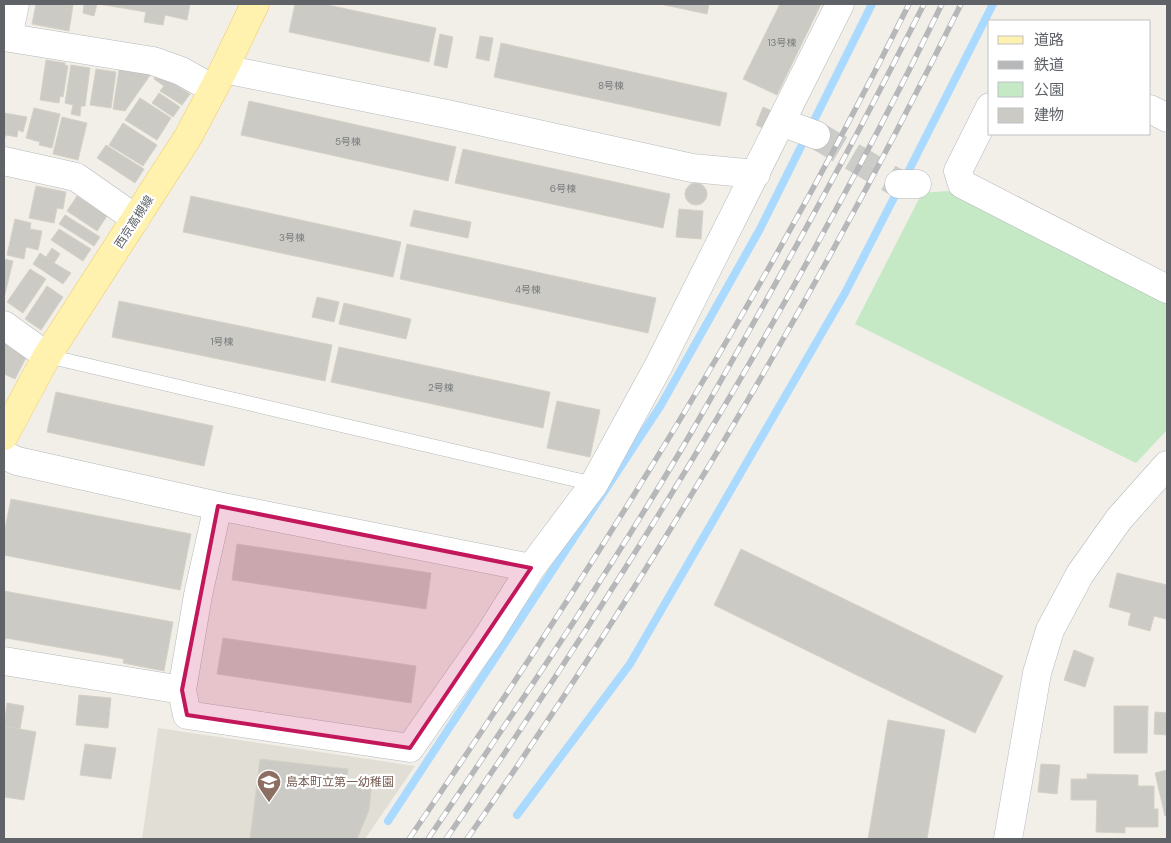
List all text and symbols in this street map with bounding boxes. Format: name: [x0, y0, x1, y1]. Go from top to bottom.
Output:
legend: [988, 20, 1151, 135]
text: 道路: [1034, 30, 1064, 50]
house number: 13号棟: [767, 36, 797, 49]
text: 鉄道: [1034, 55, 1064, 75]
house number: 8号棟: [598, 79, 624, 92]
text: 公園: [1034, 80, 1064, 100]
text: 建物: [1034, 105, 1064, 125]
house number: 5号棟: [335, 135, 361, 148]
house number: 6号棟: [550, 182, 576, 195]
street label: 西京高槻線: [111, 192, 157, 252]
house number: 3号棟: [279, 231, 305, 244]
house number: 4号棟: [515, 283, 541, 296]
house number: 1号棟: [210, 335, 234, 348]
house number: 2号棟: [428, 381, 454, 394]
school or university icon: 島本町立第一幼稚園: [256, 769, 282, 803]
place label: 島本町立第一幼稚園: [286, 774, 394, 790]

